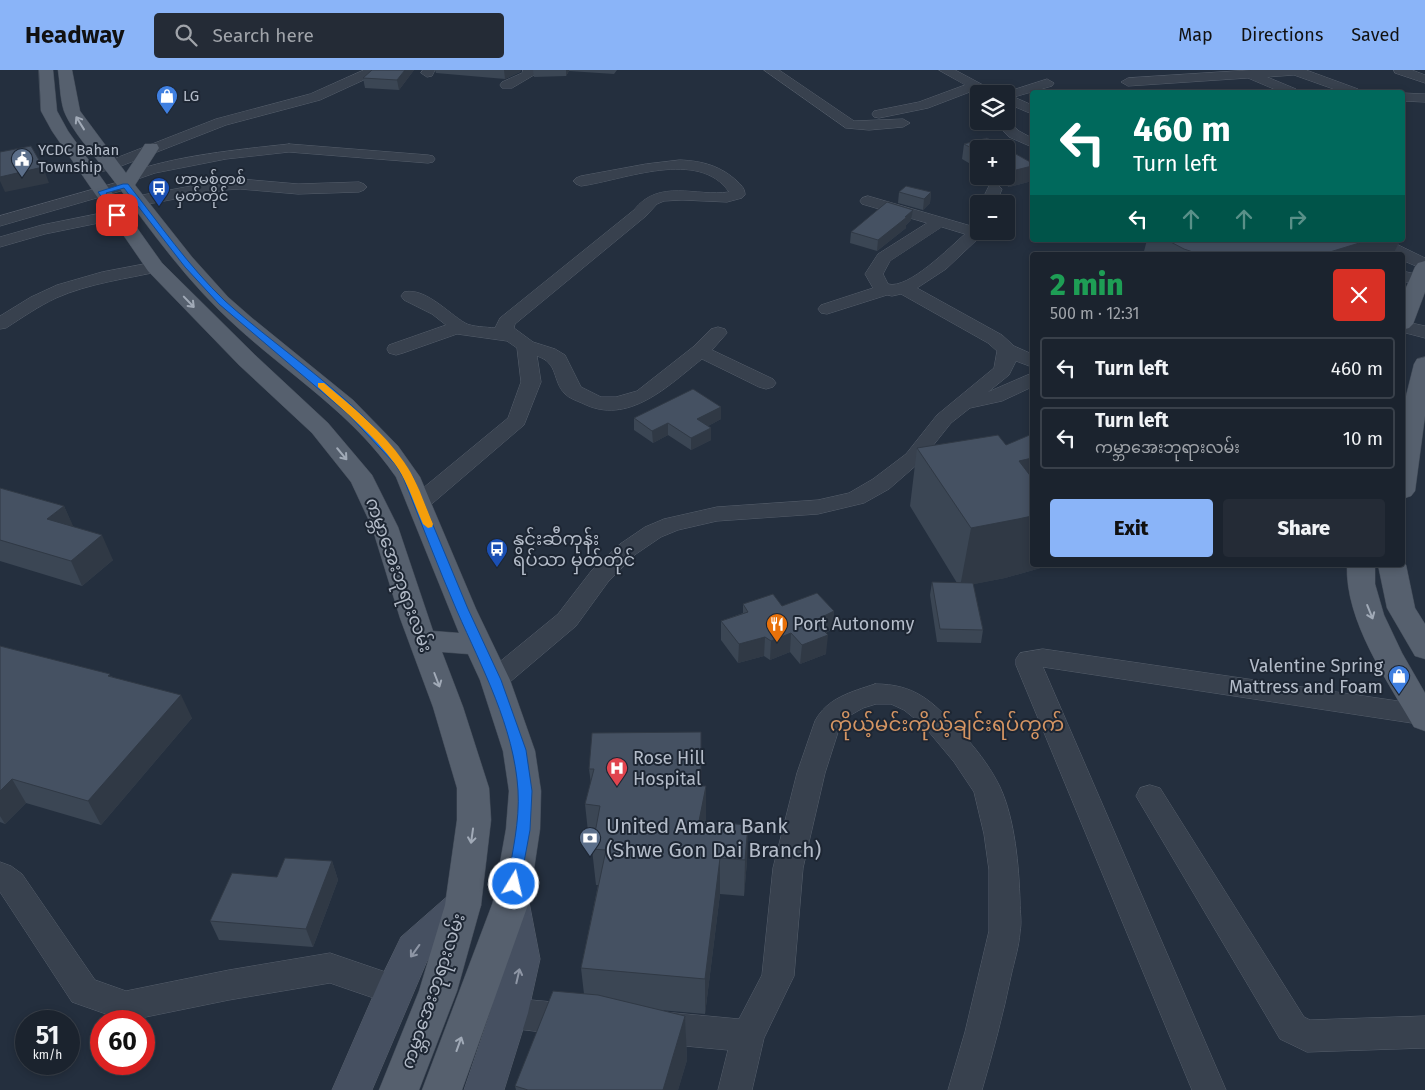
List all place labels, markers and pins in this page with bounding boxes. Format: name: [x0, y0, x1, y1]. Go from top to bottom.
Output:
shop icon: LG: [155, 84, 179, 115]
place label: LG: [183, 87, 199, 105]
place label: YCDC Bahan Township: [38, 141, 119, 176]
public building icon: YCDC Bahan Township: [10, 147, 34, 178]
place label: ဟာမစ်တစ် မှတ်တိုင်: [175, 169, 246, 208]
bus stop icon: ဟာမစ်တစ် မှတ်တိုင်: [147, 176, 171, 207]
pin: [96, 194, 138, 236]
place label: နှင်းဆီကုန်း ရိပ်သာ မှတ်တိုင်: [513, 525, 635, 575]
bus stop icon: နှင်းဆီကုန်း ရိပ်သာ မှတ်တိုင်: [485, 537, 509, 568]
restaurant icon: Port Autonomy: [765, 612, 789, 643]
place label: Port Autonomy: [793, 613, 915, 635]
place label: Valentine Spring Mattress and Foam: [1229, 655, 1384, 698]
shop icon: Valentine Spring Mattress and Foam: [1387, 664, 1411, 695]
place label: Rose Hill Hospital: [633, 747, 705, 790]
hospital icon: Rose Hill Hospital: [605, 756, 629, 787]
place label: United Amara Bank (Shwe Gon Dai Branch): [606, 813, 821, 863]
bank icon: United Amara Bank (Shwe Gon Dai Branch): [578, 826, 602, 857]

